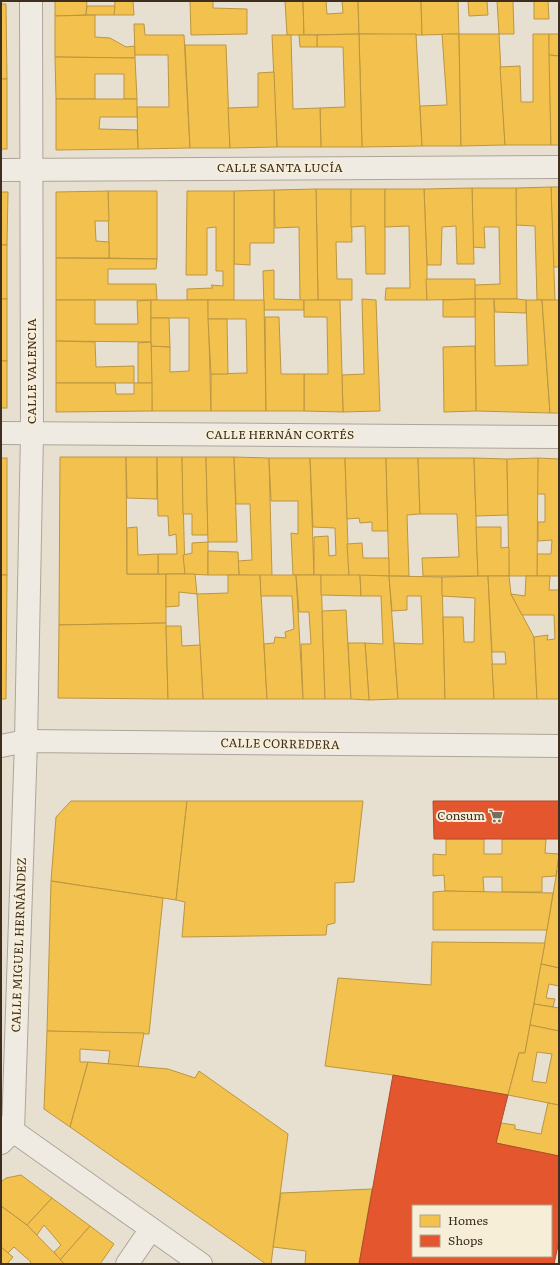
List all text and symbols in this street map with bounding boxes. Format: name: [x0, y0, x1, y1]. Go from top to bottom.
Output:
street label: CALLE SANTA LUCÍA: [217, 158, 343, 176]
street label: CALLE VALENCIA: [22, 318, 40, 424]
street label: CALLE HERNÁN CORTÉS: [206, 425, 354, 443]
street label: CALLE CORREDERA: [220, 733, 340, 753]
place label: Consum: [437, 806, 485, 824]
supermarket icon: Consum: [488, 808, 504, 824]
street label: CALLE MIGUEL HERNÁNDEZ: [6, 857, 30, 1033]
legend: [412, 1205, 552, 1257]
text: Homes: [448, 1211, 488, 1229]
text: Shops: [448, 1231, 483, 1249]

